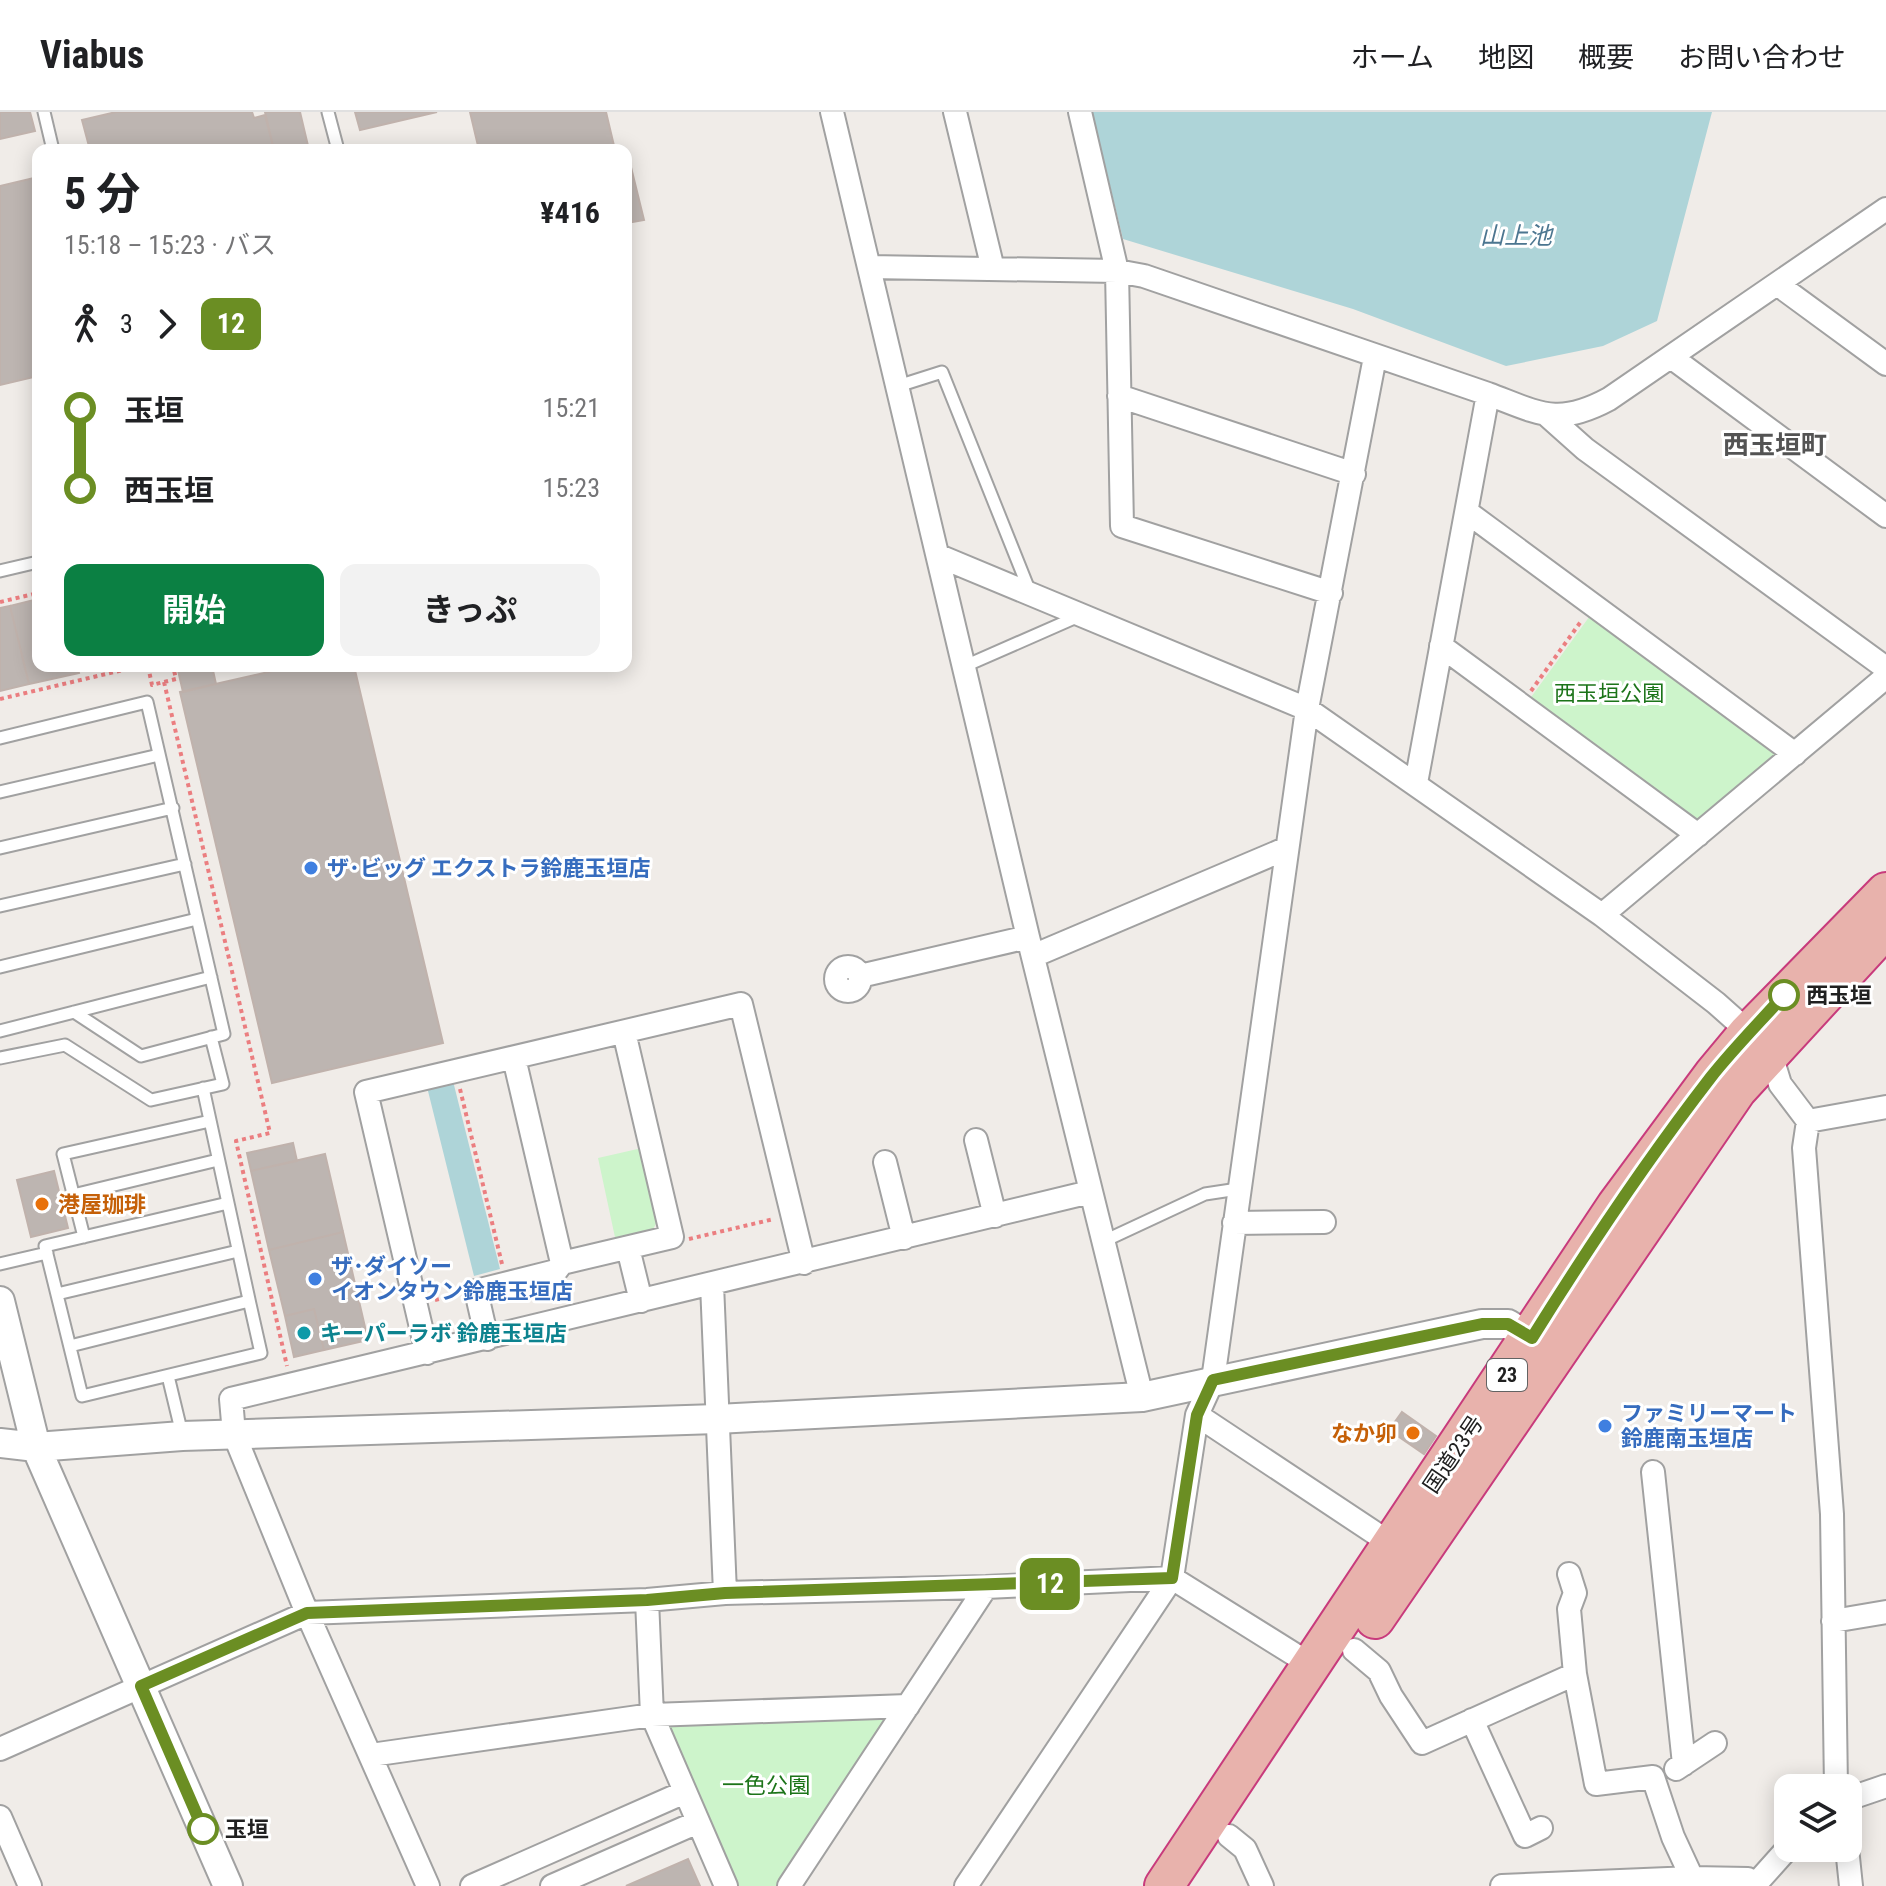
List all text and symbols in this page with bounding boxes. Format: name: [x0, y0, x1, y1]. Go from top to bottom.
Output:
text: Viabus: [40, 33, 144, 77]
text: ホーム: [1351, 41, 1434, 74]
text: 地図: [1478, 41, 1534, 74]
text: 概要: [1578, 41, 1634, 74]
text: お問い合わせ: [1678, 41, 1846, 74]
text: 5 分: [64, 168, 140, 220]
text: ¥416: [540, 195, 600, 230]
water label: 山上池: [1480, 222, 1554, 250]
text: 15:18 – 15:23 · バス: [64, 230, 276, 260]
icon: walk: [64, 302, 108, 346]
icon: forward: [145, 302, 189, 346]
text: 12: [217, 307, 245, 340]
text: 3: [120, 309, 133, 339]
text: 玉垣: [124, 393, 184, 428]
text: 15:21: [543, 393, 600, 423]
district label: 西玉垣町: [1723, 430, 1827, 460]
text: 西玉垣: [124, 473, 214, 508]
text: 15:23: [543, 473, 600, 503]
button: 開始: [64, 564, 324, 656]
button: きっぷ: [340, 564, 600, 656]
park label: 西玉垣公園: [1554, 681, 1664, 706]
place label: ザ･ビッグ エクストラ鈴鹿玉垣店: [327, 856, 650, 881]
marker: ザ･ビッグ エクストラ鈴鹿玉垣店: [302, 859, 320, 877]
marker: 西玉垣: [1769, 980, 1799, 1010]
place label: 西玉垣: [1806, 983, 1872, 1008]
place label: 港屋珈琲: [58, 1192, 146, 1217]
marker: 港屋珈琲: [33, 1195, 51, 1213]
place label: ザ･ダイソー イオンタウン鈴鹿玉垣店: [331, 1254, 573, 1304]
marker: ザ･ダイソー イオンタウン鈴鹿玉垣店: [306, 1270, 324, 1288]
place label: キーパーラボ 鈴鹿玉垣店: [320, 1321, 567, 1346]
marker: キーパーラボ 鈴鹿玉垣店: [295, 1324, 313, 1342]
road number: 23: [1487, 1359, 1527, 1391]
place label: ファミリーマート 鈴鹿南玉垣店: [1621, 1401, 1797, 1451]
street label: 国道23号: [1419, 1411, 1488, 1498]
marker: ファミリーマート 鈴鹿南玉垣店: [1596, 1417, 1614, 1435]
place label: なか卯: [1331, 1421, 1397, 1446]
marker: なか卯: [1404, 1424, 1422, 1442]
line badge: 12: [1014, 1558, 1086, 1610]
text: 12: [1036, 1567, 1064, 1600]
park label: 一色公園: [722, 1773, 810, 1798]
map controls: [1774, 1774, 1862, 1862]
button: layers: [1774, 1774, 1862, 1862]
marker: 玉垣: [188, 1814, 218, 1844]
place label: 玉垣: [225, 1817, 269, 1842]

